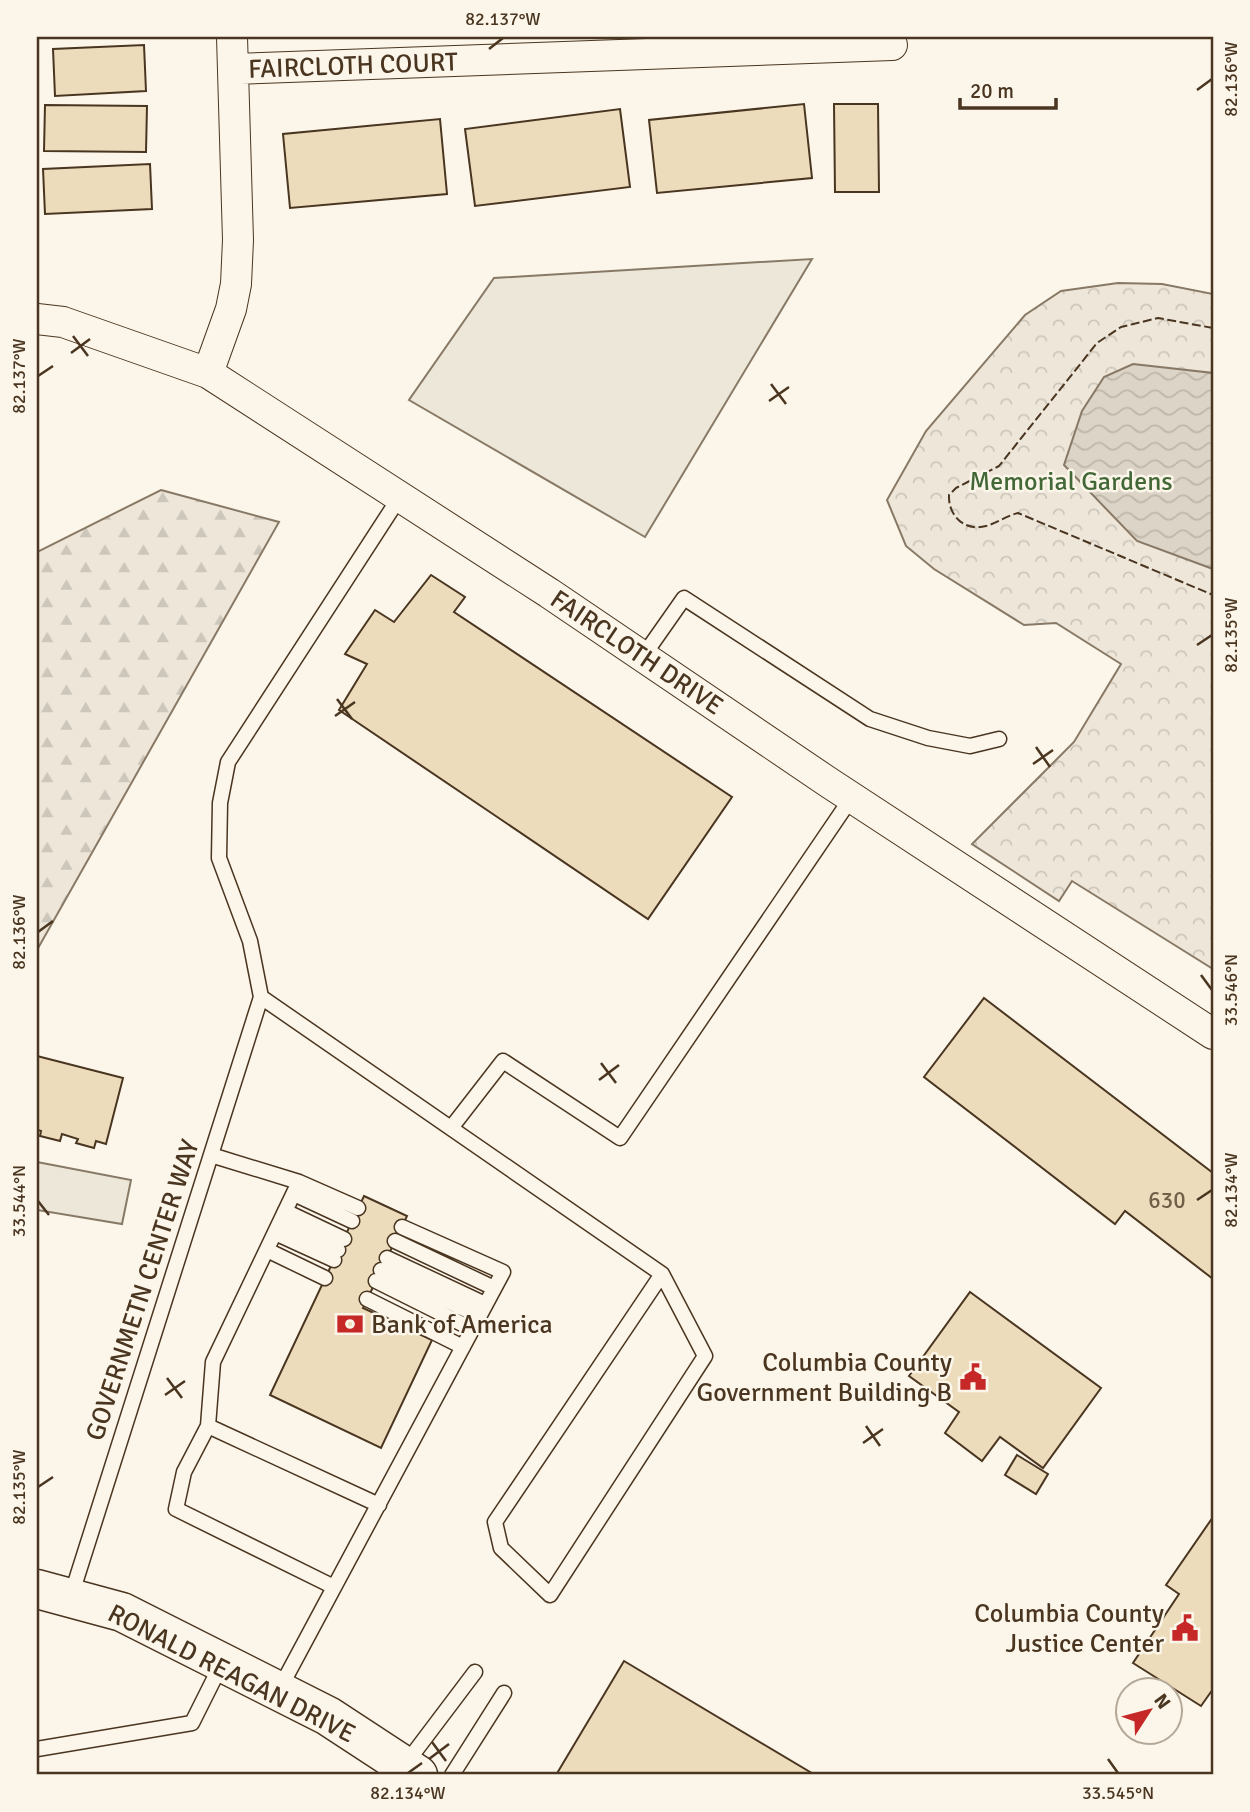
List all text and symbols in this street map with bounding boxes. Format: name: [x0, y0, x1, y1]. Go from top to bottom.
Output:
text: 82.137°W: [465, 8, 541, 30]
text: 82.136°W: [1220, 41, 1242, 117]
street label: FAIRCLOTH COURT: [248, 46, 459, 86]
scale bar: [960, 66, 1056, 110]
text: 20 m: [970, 78, 1014, 104]
text: 82.137°W: [8, 338, 30, 414]
park label: Memorial Gardens: [969, 466, 1173, 498]
street label: FAIRCLOTH DRIVE: [544, 583, 729, 722]
text: 82.135°W: [1220, 597, 1242, 673]
text: 82.136°W: [8, 894, 30, 970]
text: 33.546°N: [1220, 954, 1242, 1026]
street label: GOVERNMETN CENTER WAY: [79, 1136, 207, 1445]
text: 82.134°W: [1220, 1152, 1242, 1228]
text: 33.544°N: [8, 1165, 30, 1237]
house number: 630: [1148, 1186, 1186, 1215]
bank icon: Bank of America: [335, 1309, 365, 1339]
place label: Bank of America: [371, 1309, 553, 1341]
place label: Columbia County Government Building B: [697, 1347, 952, 1409]
public building icon: Columbia County Government Building B: [958, 1362, 988, 1392]
text: 82.135°W: [8, 1449, 30, 1525]
street label: RONALD REAGAN DRIVE: [102, 1598, 361, 1750]
place label: Columbia County Justice Center: [974, 1598, 1164, 1660]
public building icon: Columbia County Justice Center: [1170, 1613, 1200, 1643]
north arrow: [1114, 1675, 1184, 1745]
text: N: [1148, 1689, 1176, 1714]
text: 82.134°W: [370, 1782, 446, 1804]
text: 33.545°N: [1082, 1782, 1154, 1804]

